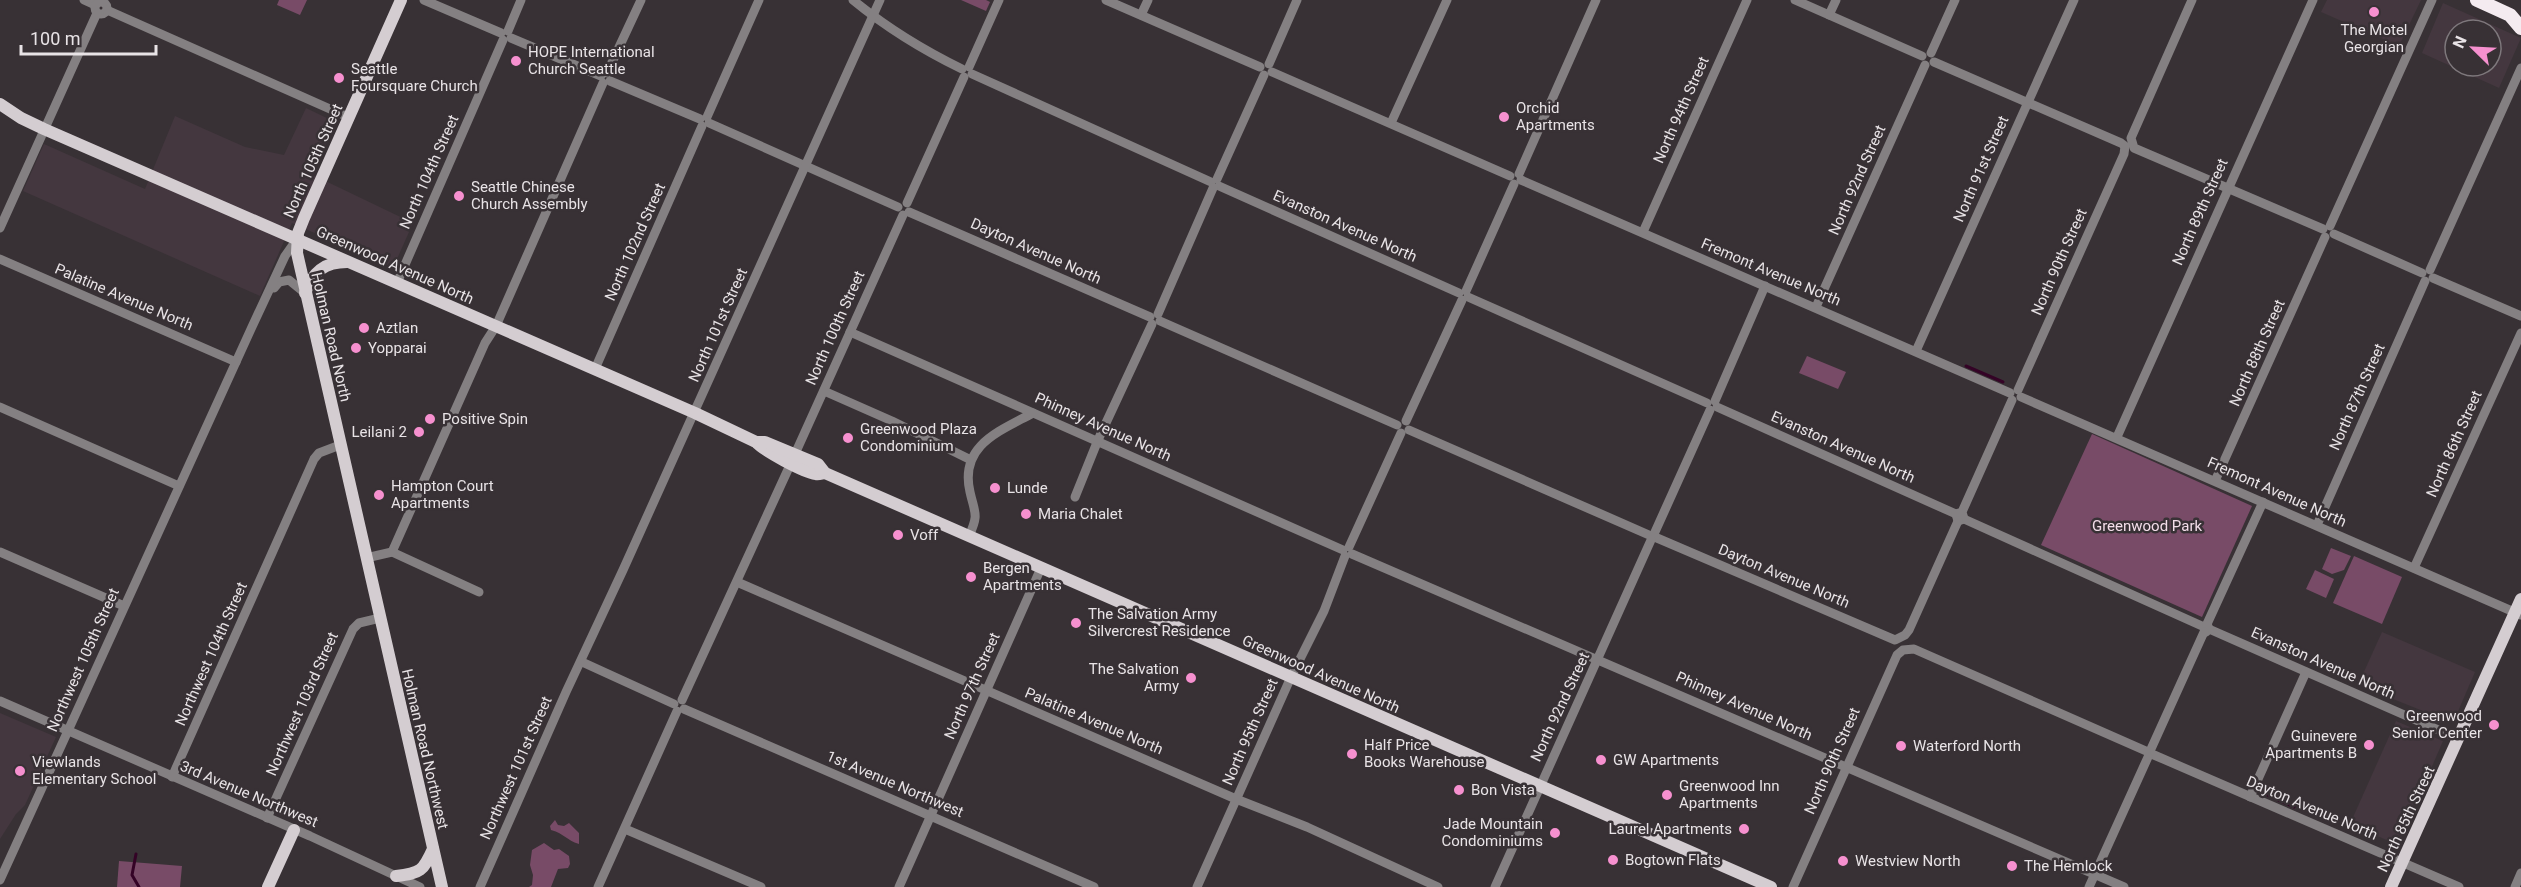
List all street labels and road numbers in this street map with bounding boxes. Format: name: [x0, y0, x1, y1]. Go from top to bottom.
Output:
street label: North 94th Street: [1649, 54, 1713, 166]
street label: North 105th Street: [280, 101, 346, 221]
street label: North 104th Street: [396, 112, 462, 232]
street label: North 91st Street: [1950, 113, 2013, 225]
street label: North 92nd Street: [1825, 122, 1889, 238]
street label: North 89th Street: [2168, 156, 2232, 268]
street label: North 102nd Street: [601, 180, 669, 304]
street label: Evanston Avenue North: [1270, 186, 1420, 266]
street label: North 90th Street: [2027, 206, 2091, 318]
street label: Dayton Avenue North: [968, 214, 1104, 288]
street label: Greenwood Avenue North: [313, 222, 477, 308]
street label: Fremont Avenue North: [1698, 234, 1844, 310]
street label: Palatine Avenue North: [52, 260, 196, 334]
street label: North 101st Street: [685, 265, 751, 385]
street label: North 100th Street: [802, 268, 868, 388]
street label: Holman Road North: [307, 271, 355, 403]
street label: North 88th Street: [2225, 297, 2289, 409]
street label: North 87th Street: [2325, 341, 2389, 453]
street label: North 86th Street: [2422, 388, 2486, 500]
street label: Phinney Avenue North: [1032, 389, 1174, 465]
street label: Evanston Avenue North: [1768, 407, 1918, 487]
street label: Fremont Avenue North: [2205, 453, 2349, 531]
street label: Dayton Avenue North: [1716, 540, 1852, 612]
street label: Northwest 104th Street: [171, 579, 251, 729]
street label: Northwest 105th Street: [43, 585, 123, 735]
street label: Evanston Avenue North: [2248, 623, 2398, 703]
street label: Northwest 103rd Street: [262, 629, 342, 779]
street label: North 97th Street: [940, 630, 1004, 742]
street label: Greenwood Avenue North: [1239, 631, 1403, 717]
street label: North 92nd Street: [1527, 649, 1593, 765]
street label: Holman Road Northwest: [398, 667, 452, 831]
street label: Phinney Avenue North: [1673, 668, 1815, 744]
street label: North 95th Street: [1218, 676, 1282, 788]
street label: Palatine Avenue North: [1022, 684, 1166, 758]
street label: Northwest 101st Street: [476, 694, 556, 842]
street label: North 90th Street: [1800, 705, 1864, 817]
street label: 1st Avenue Northwest: [824, 747, 966, 821]
street label: 3rd Avenue Northwest: [177, 757, 321, 831]
street label: North 85th Street: [2374, 763, 2438, 875]
street label: Dayton Avenue North: [2244, 772, 2380, 844]

